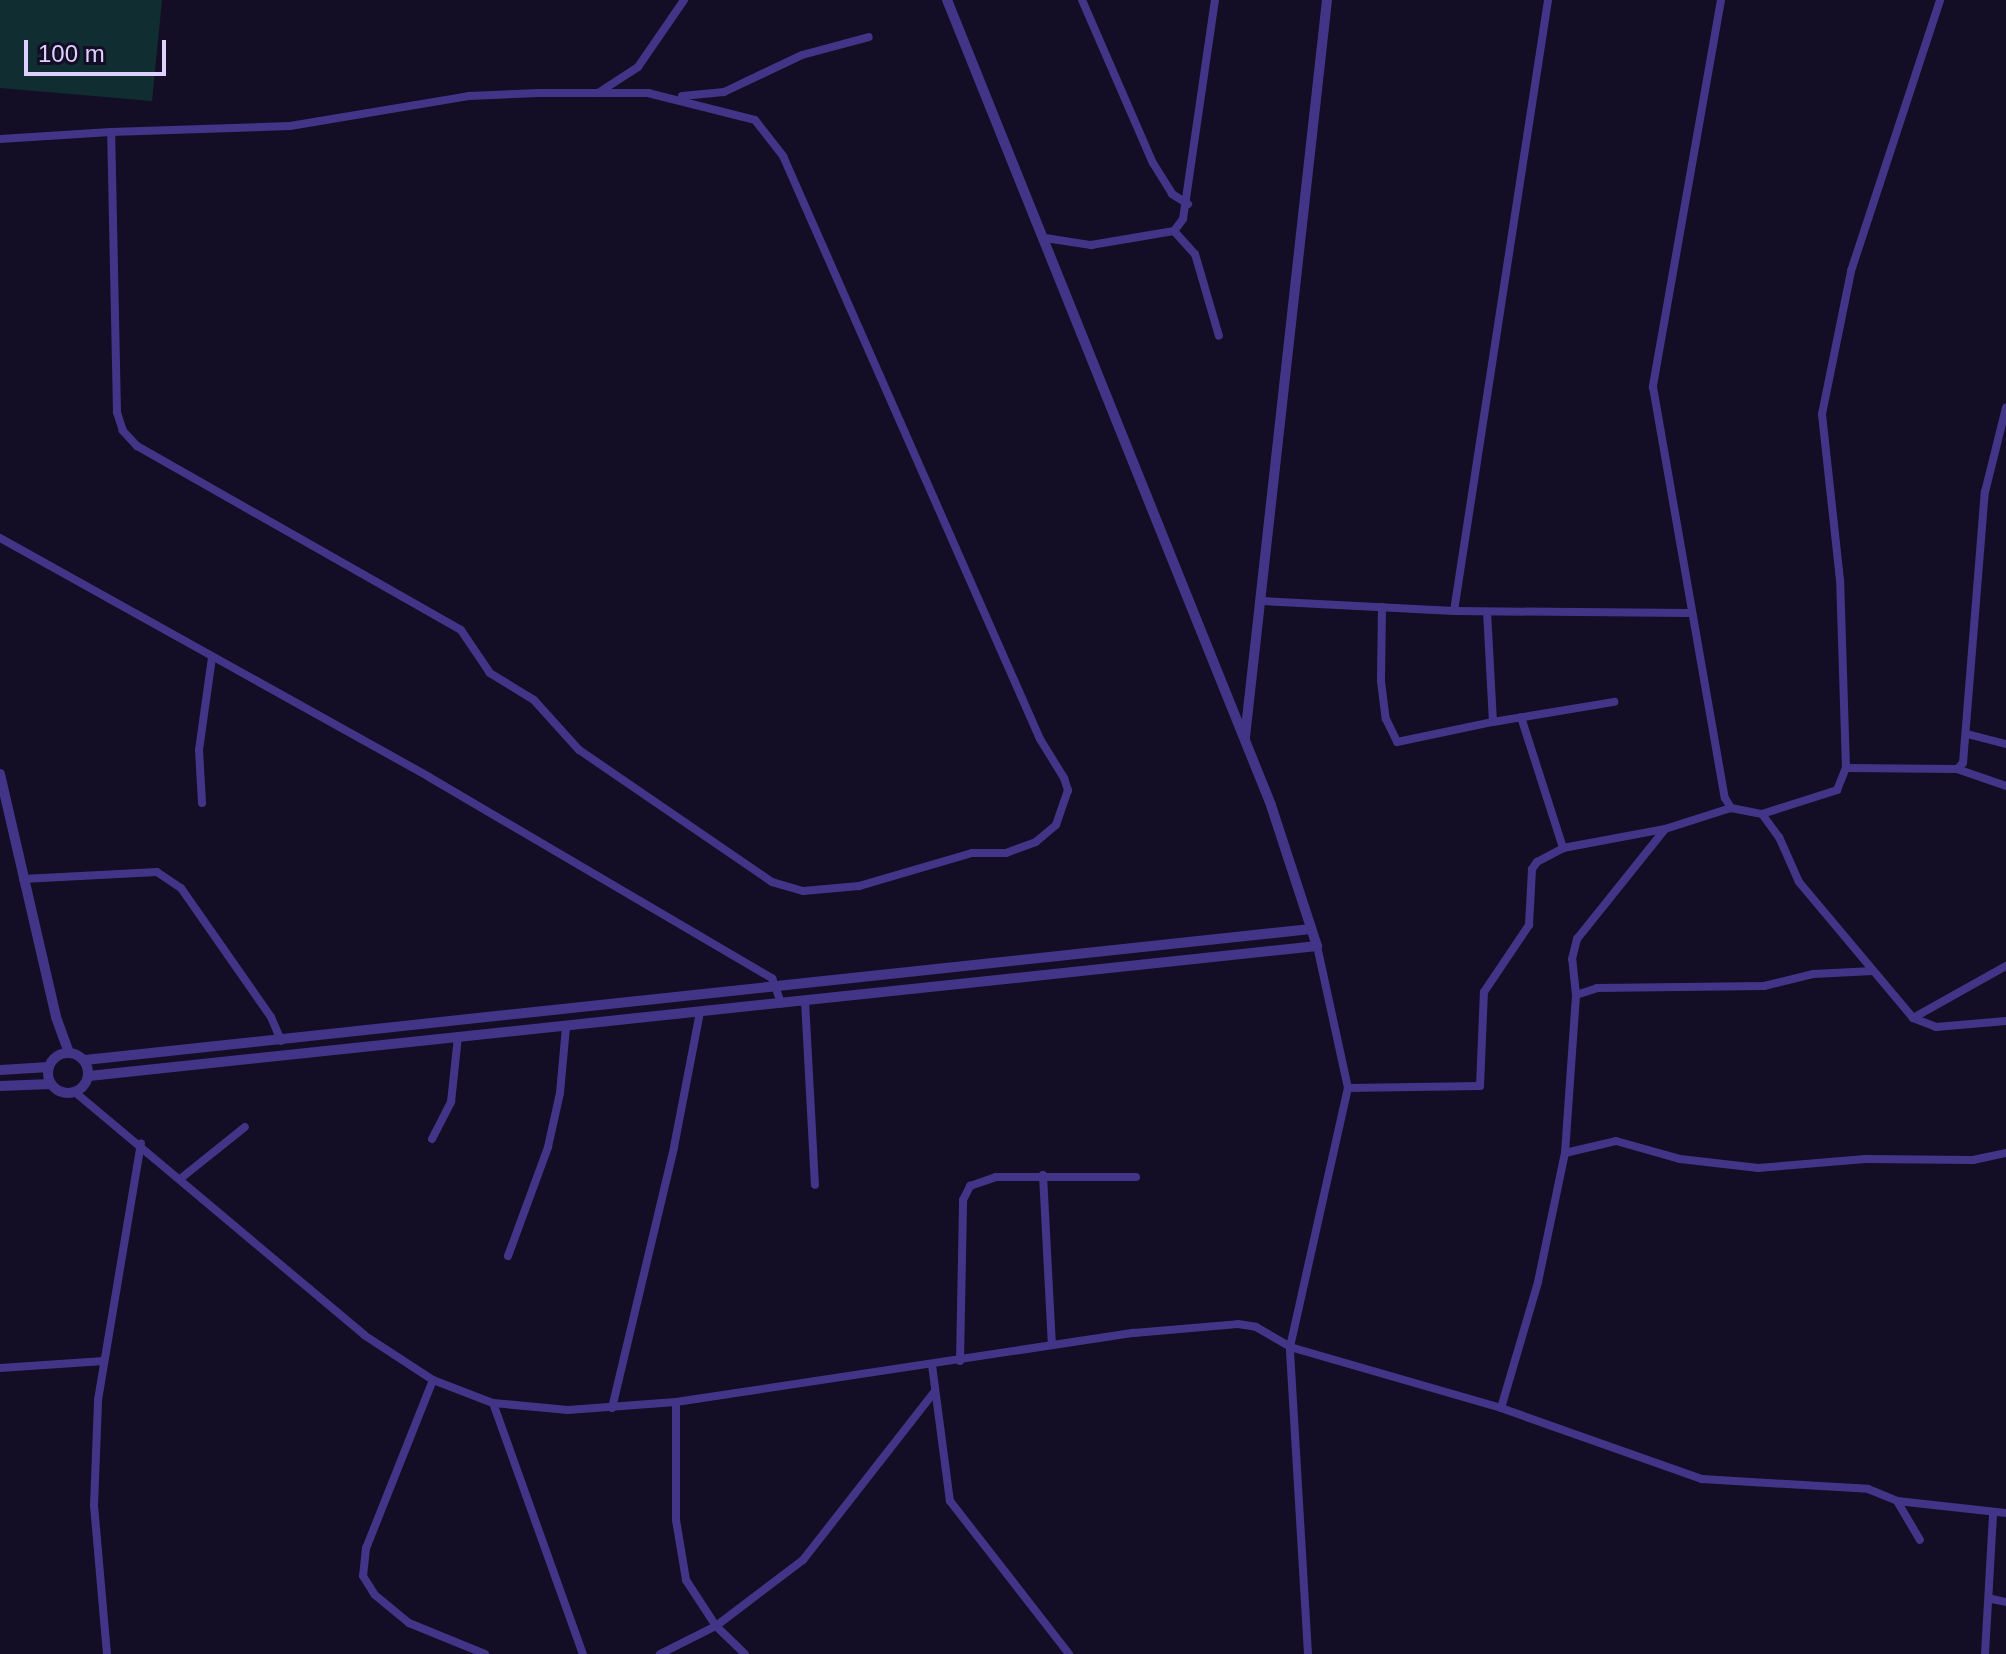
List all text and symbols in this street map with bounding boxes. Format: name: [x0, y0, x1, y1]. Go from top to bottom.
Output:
scale bar: [28, 24, 170, 74]
text: 100 m: [38, 40, 105, 67]

